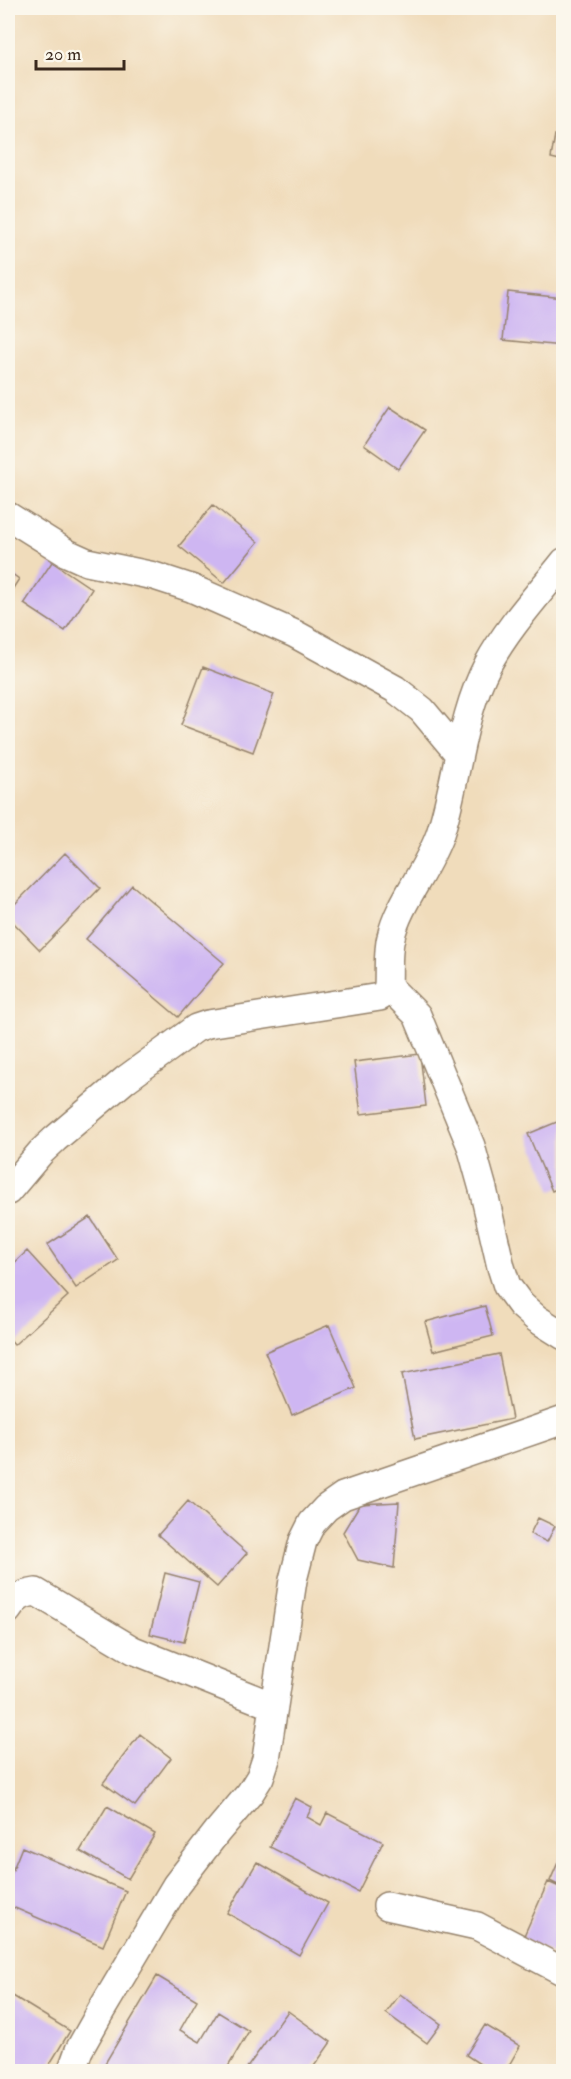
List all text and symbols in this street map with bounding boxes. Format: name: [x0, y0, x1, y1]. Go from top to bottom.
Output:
scale bar: [36, 33, 124, 71]
text: 20 m: [45, 43, 81, 66]

